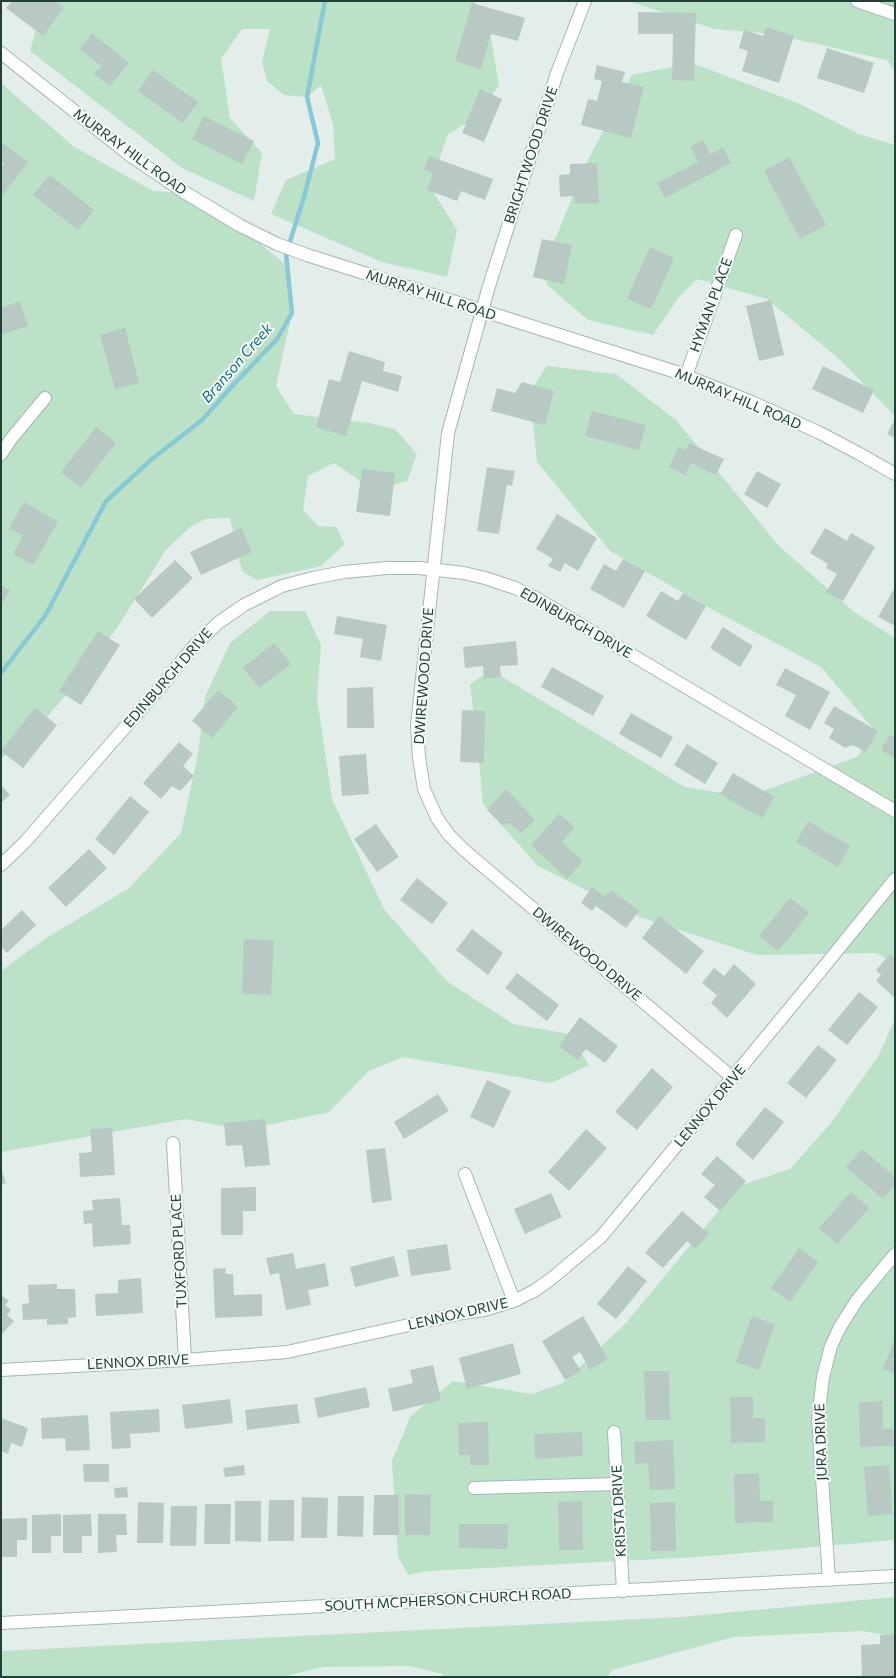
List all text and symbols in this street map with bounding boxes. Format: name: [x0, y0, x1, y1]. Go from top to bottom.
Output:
street label: BRIGHTWOOD DRIVE: [501, 84, 561, 226]
street label: MURRAY HILL ROAD: [70, 105, 190, 199]
street label: HYMAN PLACE: [686, 256, 736, 354]
street label: MURRAY HILL ROAD: [364, 266, 498, 324]
water label: Branson Creek: [198, 320, 276, 406]
street label: MURRAY HILL ROAD: [672, 365, 804, 433]
street label: EDINBURGH DRIVE: [517, 584, 635, 662]
street label: DWIREWOOD DRIVE: [411, 607, 437, 745]
street label: EDINBURGH DRIVE: [120, 625, 216, 731]
street label: DWIREWOOD DRIVE: [529, 903, 645, 1005]
street label: LENNOX DRIVE: [671, 1061, 749, 1151]
street label: TUXFORD PLACE: [168, 1193, 190, 1309]
street label: LENNOX DRIVE: [406, 1294, 510, 1334]
street label: LENNOX DRIVE: [87, 1351, 189, 1373]
street label: JURA DRIVE: [811, 1403, 831, 1481]
street label: KRISTA DRIVE: [608, 1464, 630, 1558]
street label: SOUTH MCPHERSON CHURCH ROAD: [324, 1585, 572, 1615]

